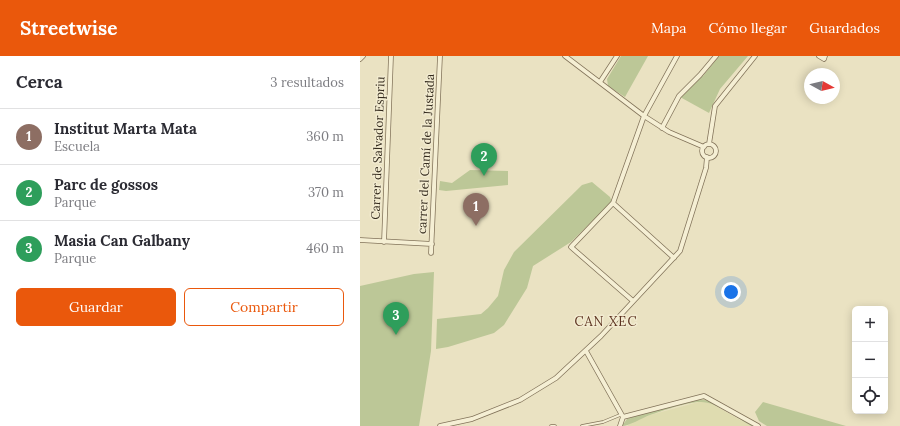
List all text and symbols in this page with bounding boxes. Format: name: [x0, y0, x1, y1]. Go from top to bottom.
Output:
text: Streetwise: [20, 16, 117, 40]
text: Mapa: [651, 19, 687, 37]
text: Cómo llegar: [709, 19, 787, 37]
text: Guardados: [809, 19, 880, 37]
north arrow: [804, 68, 840, 104]
text: Cerca: [16, 71, 63, 93]
street label: carrer del Camí de la Justada: [414, 73, 437, 235]
text: 3 resultados: [270, 74, 344, 91]
street label: Carrer de Salvador Espriu: [368, 76, 387, 220]
text: Institut Marta Mata: [54, 119, 197, 138]
text: 1: [26, 128, 32, 145]
text: 360 m: [306, 128, 344, 145]
text: Escuela: [54, 138, 100, 155]
pin: 2: [471, 143, 497, 176]
text: Parc de gossos: [54, 175, 158, 194]
text: 2: [26, 184, 32, 201]
text: 370 m: [308, 184, 344, 201]
pin: 1: [463, 193, 489, 226]
text: Parque: [54, 194, 96, 211]
text: Masia Can Galbany: [54, 231, 190, 250]
text: 3: [25, 240, 33, 257]
text: 460 m: [306, 240, 344, 257]
text: Parque: [54, 250, 96, 267]
your location: [721, 282, 741, 302]
button: Guardar: [16, 288, 176, 326]
button: Compartir: [184, 288, 344, 326]
pin: 3: [383, 302, 409, 335]
map controls: [852, 306, 888, 414]
button: +: [852, 306, 888, 342]
district label: CAN XEC: [574, 313, 638, 330]
button: −: [852, 342, 888, 378]
button: locate: [852, 378, 888, 414]

